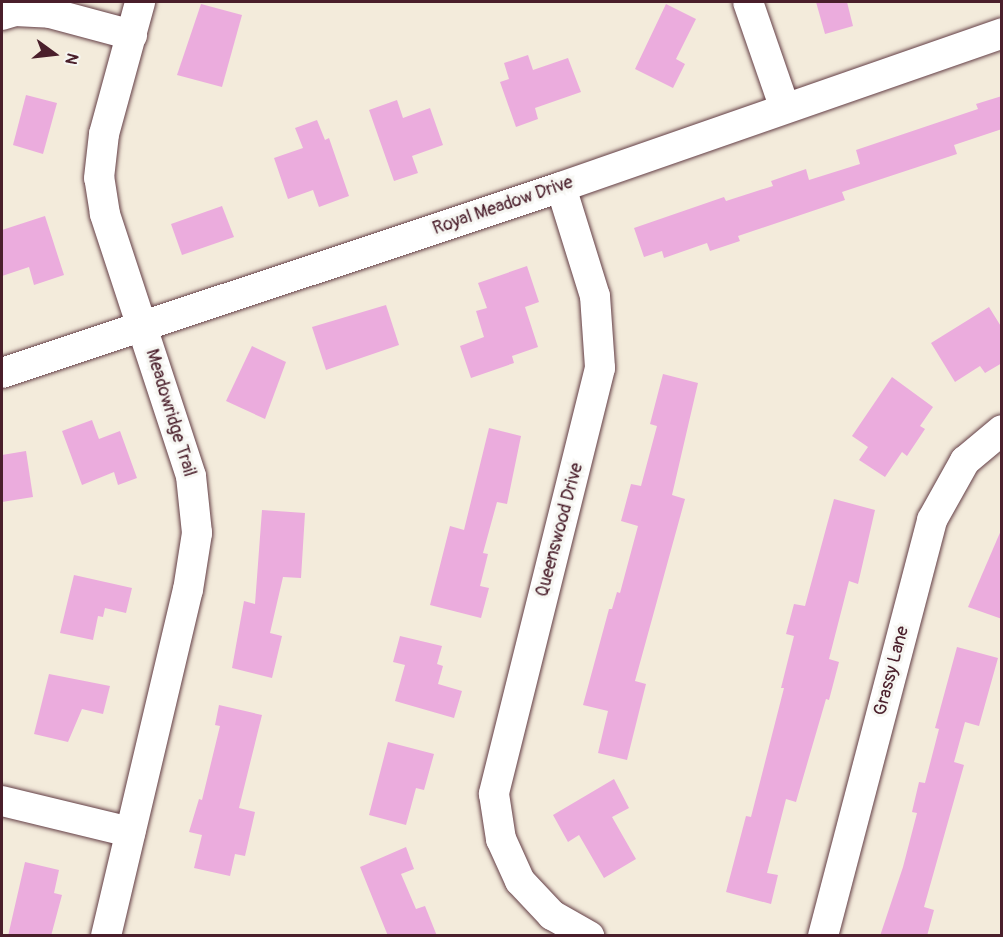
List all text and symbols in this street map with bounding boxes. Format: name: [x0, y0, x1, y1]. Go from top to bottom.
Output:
north arrow: [24, 24, 84, 84]
text: N: [60, 51, 82, 66]
street label: Royal Meadow Drive: [430, 172, 576, 240]
street label: Meadowridge Trail: [140, 347, 200, 479]
street label: Queenswood Drive: [532, 461, 588, 599]
street label: Grassy Lane: [870, 624, 914, 718]

